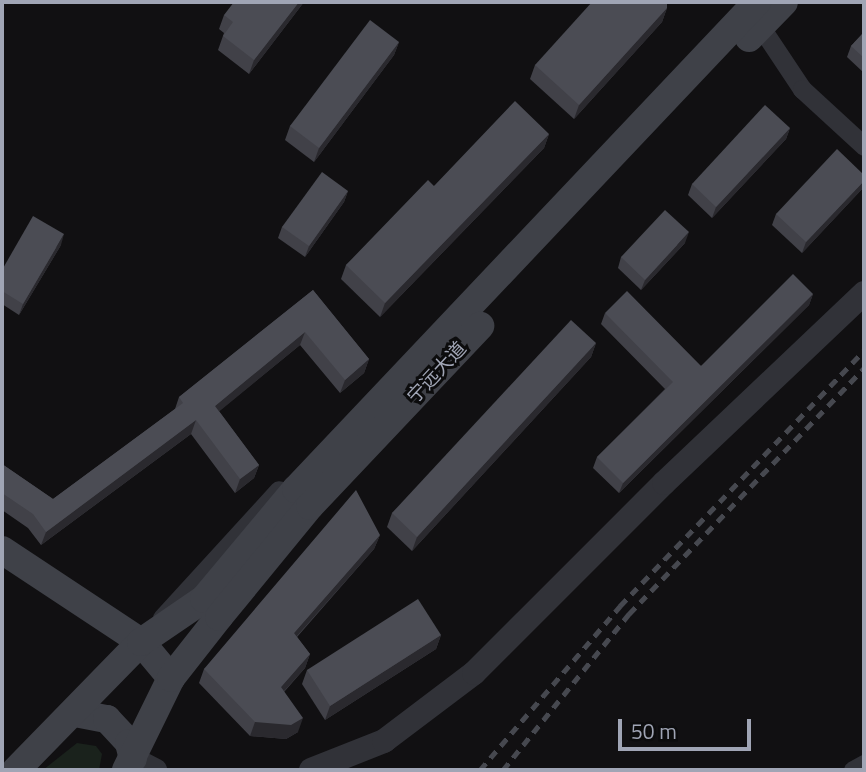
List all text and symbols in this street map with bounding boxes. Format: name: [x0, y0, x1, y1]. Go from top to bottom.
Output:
street label: 宁远大道: [402, 336, 470, 408]
scale bar: [621, 706, 754, 750]
text: 50 m: [631, 715, 677, 747]

